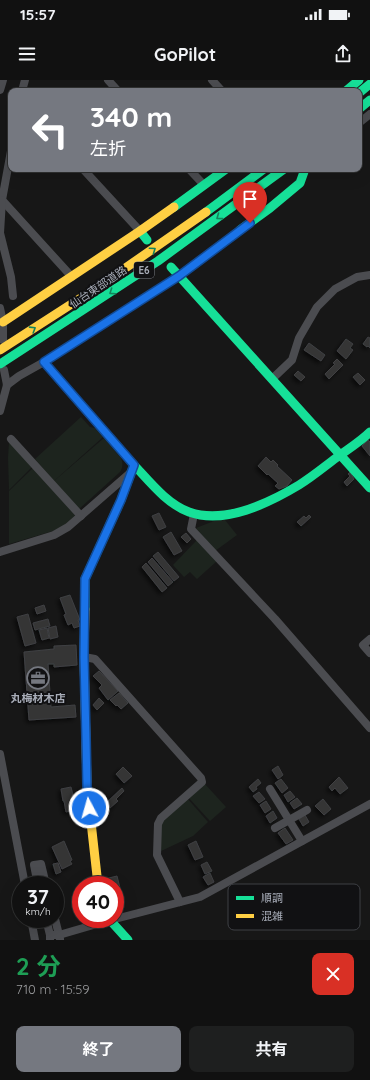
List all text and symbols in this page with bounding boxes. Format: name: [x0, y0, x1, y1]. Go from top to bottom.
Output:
text: 15:57: [20, 5, 55, 24]
icon: menu: [16, 43, 38, 65]
text: GoPilot: [154, 43, 216, 66]
icon: share: [332, 43, 354, 65]
text: 340 m: [90, 99, 172, 134]
icon: left: [24, 104, 76, 156]
text: 左折: [90, 137, 126, 160]
pin: [233, 182, 267, 223]
icon: arrive: [239, 188, 261, 210]
one-way arrow: [216, 213, 223, 220]
one-way arrow: [149, 247, 156, 255]
road number: E6: [134, 262, 154, 278]
street label: 仙台東部道路: [67, 263, 129, 311]
one-way arrow: [109, 287, 116, 295]
one-way arrow: [29, 327, 36, 334]
office icon: 丸梅材木店: [25, 665, 51, 691]
place label: 丸梅材木店: [11, 691, 66, 705]
position arrow: [68, 787, 110, 829]
speed limit sign: 40: [72, 876, 124, 928]
text: 37: [27, 884, 49, 909]
legend: [228, 884, 360, 930]
text: 順調: [261, 891, 283, 905]
text: km/h: [25, 905, 51, 918]
text: 混雑: [261, 909, 283, 923]
text: 2 分: [16, 951, 60, 981]
button: close: [312, 953, 354, 995]
text: 710 m · 15:59: [16, 981, 90, 997]
button: 終了: [16, 1026, 181, 1072]
button: 共有: [189, 1026, 354, 1072]

